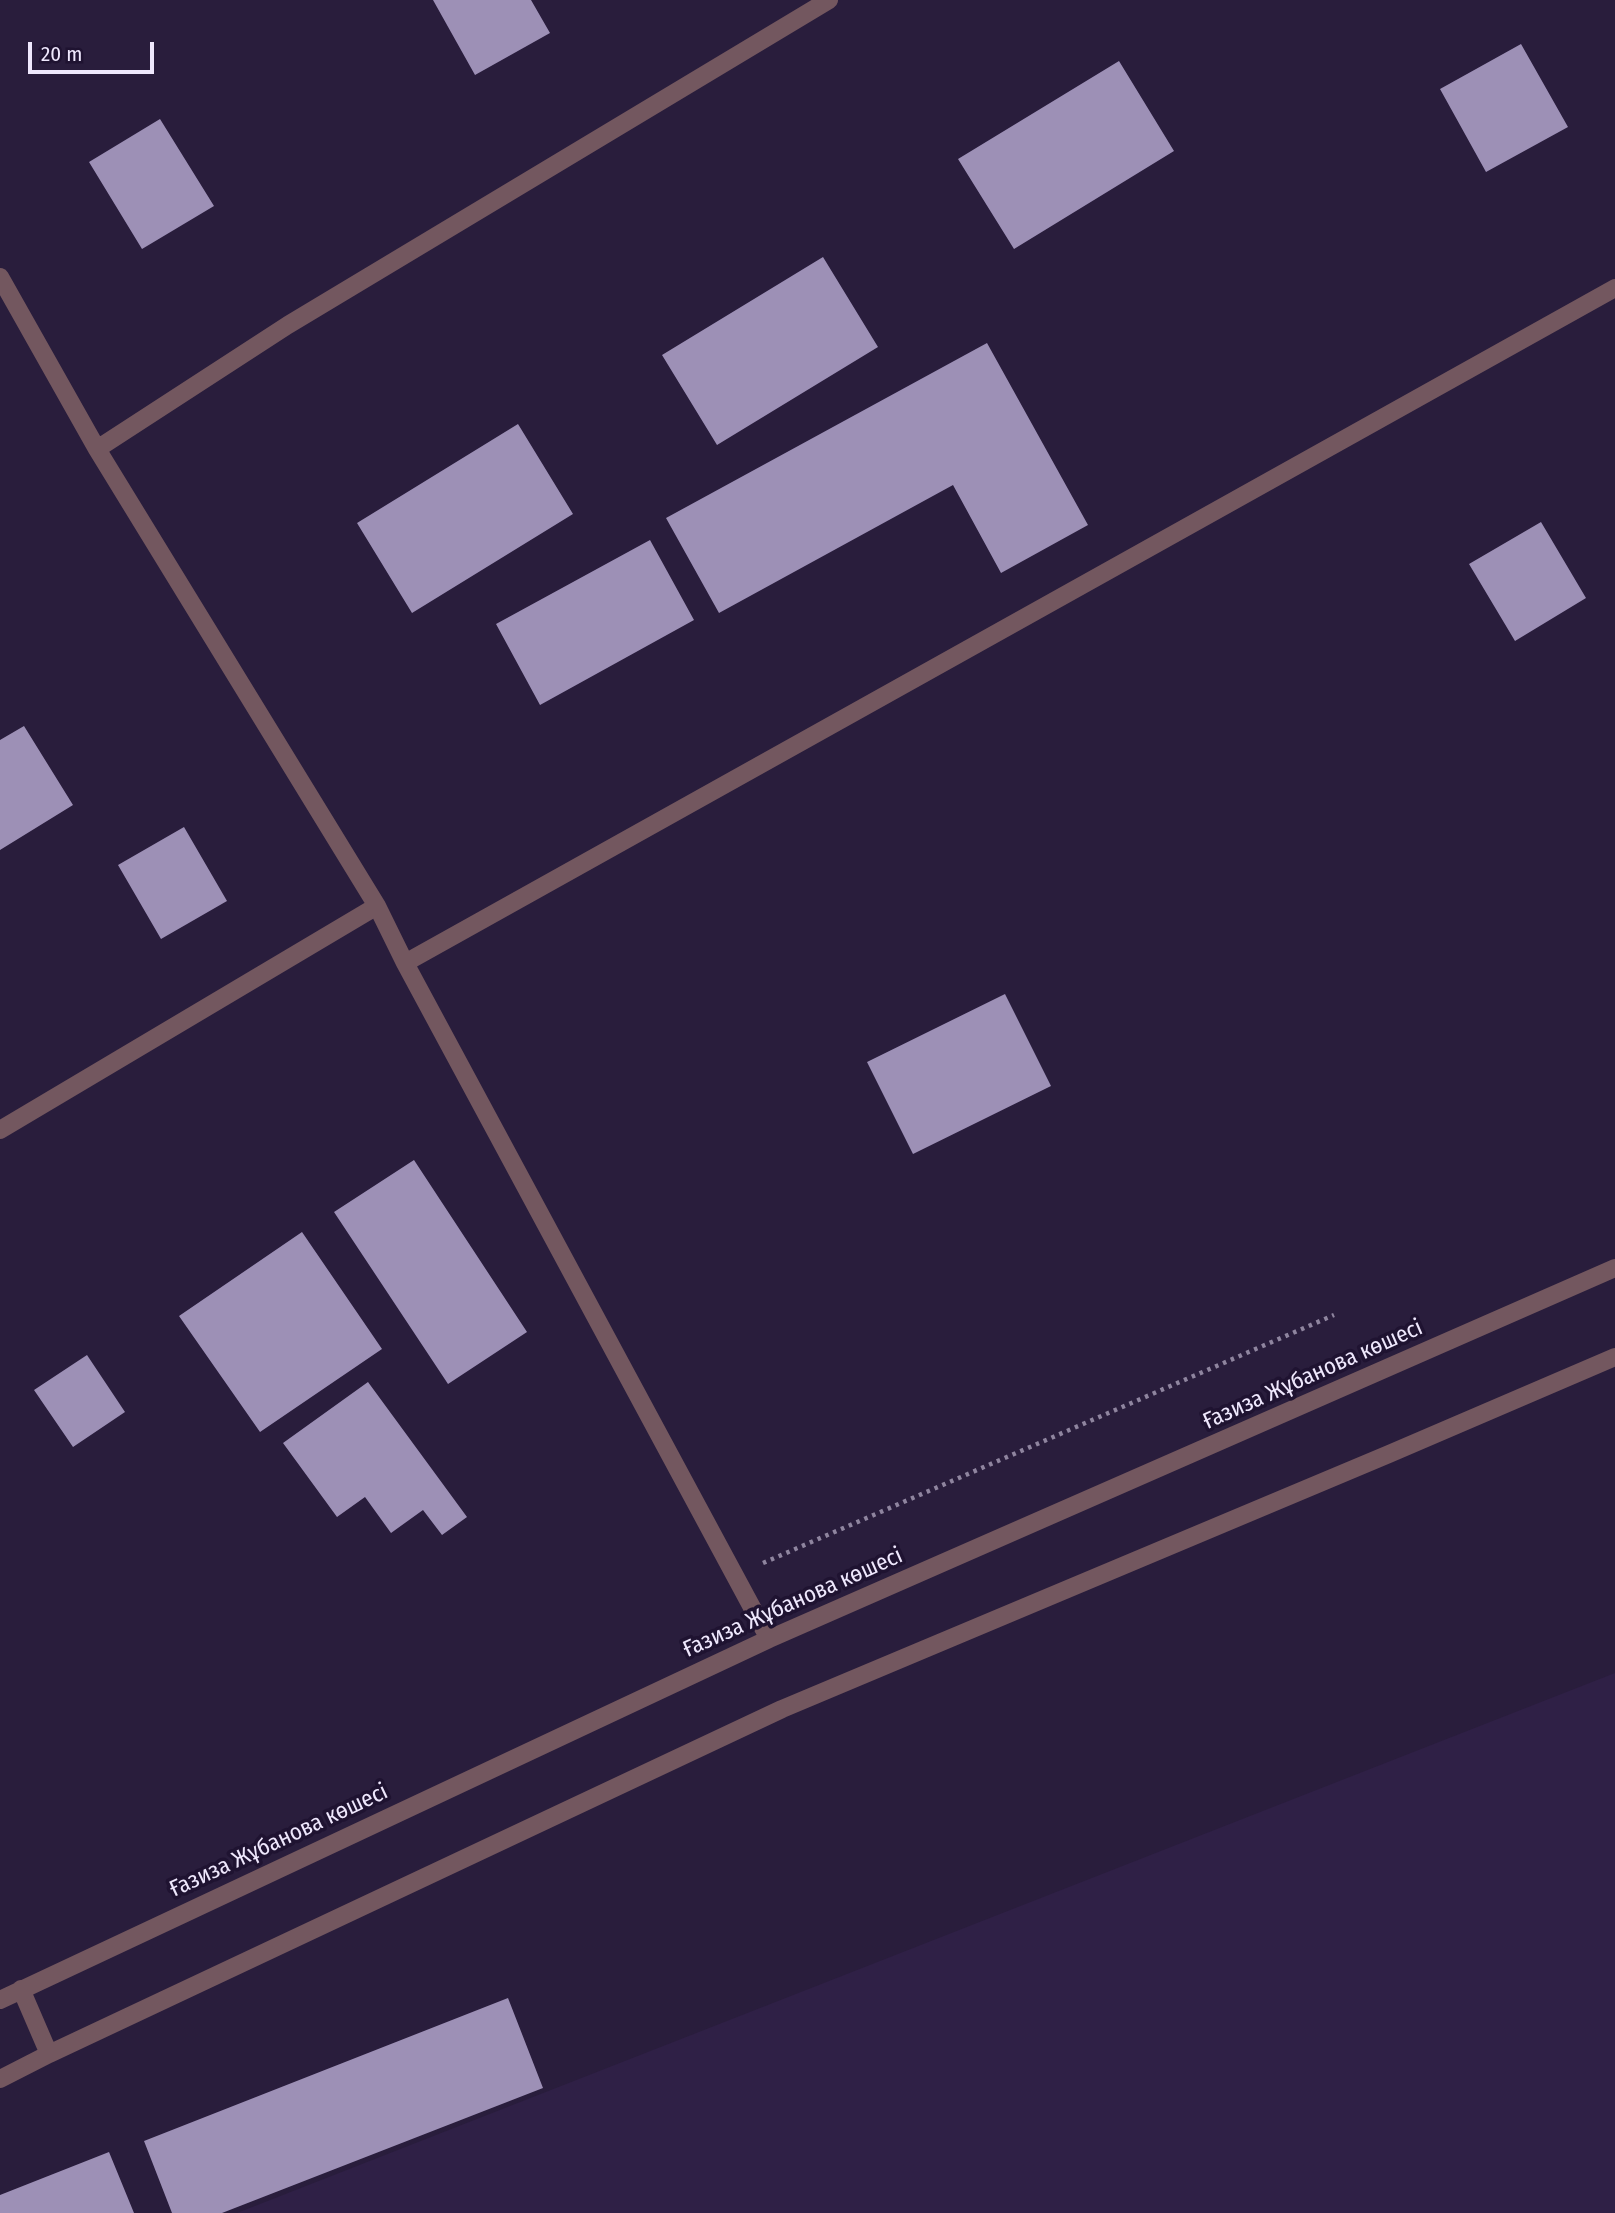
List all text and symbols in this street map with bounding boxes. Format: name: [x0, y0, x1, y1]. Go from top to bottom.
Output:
scale bar: [32, 28, 158, 72]
text: 20 m: [41, 41, 82, 67]
street label: Ғазиза Жұбанова көшесі: [1199, 1314, 1427, 1436]
street label: Ғазиза Жұбанова көшесі: [679, 1542, 907, 1664]
street label: Ғазиза Жұбанова көшесі: [166, 1778, 392, 1904]

